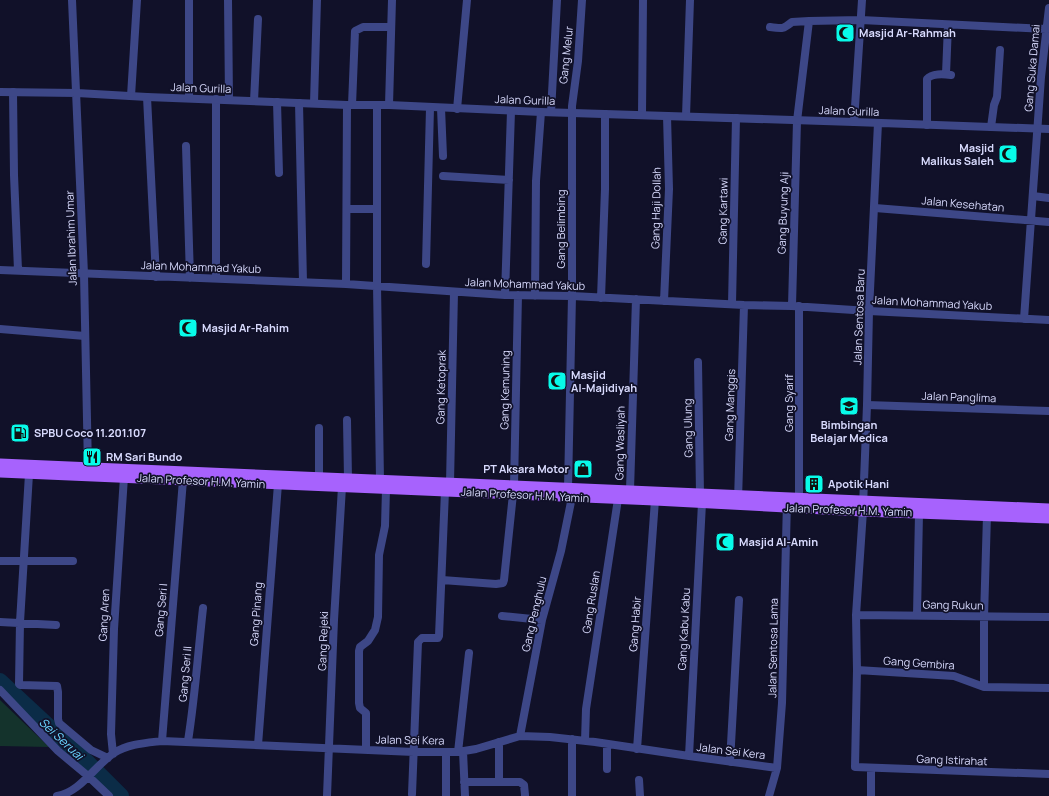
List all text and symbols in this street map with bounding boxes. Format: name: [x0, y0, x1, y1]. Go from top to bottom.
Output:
mosque icon: Masjid Ar-Rahmah: [834, 22, 856, 44]
street label: Gang Suka Damai: [1020, 24, 1043, 112]
street label: Gang Melur: [555, 25, 576, 85]
place label: Masjid Ar-Rahmah: [859, 25, 956, 40]
street label: Jalan Gurilla: [170, 79, 232, 96]
street label: Jalan Gurilla: [494, 91, 556, 108]
street label: Jalan Gurilla: [818, 102, 880, 119]
place label: Masjid Malikus Saleh: [921, 140, 994, 168]
mosque icon: Masjid Malikus Saleh: [997, 143, 1019, 165]
street label: Gang Haji Dollah: [647, 167, 664, 249]
street label: Gang Buyung Aji: [774, 172, 791, 254]
street label: Gang Kartawi: [714, 177, 731, 245]
street label: Jalan Ibrahim Umar: [61, 190, 80, 286]
street label: Gang Belimbing: [553, 190, 568, 268]
street label: Jalan Kesehatan: [921, 192, 1005, 215]
street label: Jalan Mohammad Yakub: [141, 257, 262, 276]
street label: Jalan Sentosa Baru: [849, 269, 868, 365]
street label: Jalan Mohammad Yakub: [465, 274, 586, 293]
street label: Jalan Mohammad Yakub: [872, 292, 993, 313]
mosque icon: Masjid Ar-Rahim: [177, 317, 199, 339]
place label: Masjid Ar-Rahim: [202, 320, 289, 335]
street label: Gang Ketoprak: [432, 349, 449, 424]
street label: Gang Kemuning: [496, 350, 513, 430]
place label: Masjid Al-Majidiyah: [571, 367, 637, 395]
street label: Gang Manggis: [721, 368, 738, 441]
mosque icon: Masjid Al-Majidiyah: [546, 370, 568, 392]
street label: Gang Syarif: [781, 374, 796, 432]
street label: Jalan Panglima: [921, 388, 997, 405]
school or university icon: Bimbingan Belajar Medica: [838, 395, 860, 417]
street label: Gang Ulung: [679, 398, 696, 458]
street label: Gang Wasliyah: [611, 406, 628, 480]
place label: Bimbingan Belajar Medica: [810, 417, 888, 445]
fuel station icon: SPBU Coco 11.201.107: [9, 422, 31, 444]
place label: SPBU Coco 11.201.107: [34, 425, 146, 440]
restaurant icon: RM Sari Bundo: [81, 446, 103, 468]
place label: RM Sari Bundo: [106, 449, 183, 464]
shop icon: PT Aksara Motor: [572, 458, 594, 480]
place label: PT Aksara Motor: [483, 461, 570, 476]
street label: Jalan Profesor H.M. Yamin: [136, 470, 266, 491]
building icon: Apotik Hani: [803, 473, 825, 495]
place label: Apotik Hani: [828, 476, 889, 491]
street label: Jalan Profesor H.M. Yamin: [460, 484, 590, 505]
street label: Jalan Profesor H.M. Yamin: [784, 500, 912, 519]
mosque icon: Masjid Al-Amin: [714, 531, 736, 553]
place label: Masjid Al-Amin: [739, 534, 818, 549]
street label: Gang Ruslan: [578, 569, 603, 634]
street label: Gang Penghulu: [518, 575, 550, 653]
street label: Gang Pinang: [246, 582, 265, 646]
street label: Gang Seri I: [151, 583, 170, 637]
street label: Gang Kabu Kabu: [674, 587, 693, 671]
street label: Gang Aren: [95, 588, 112, 642]
street label: Gang Habir: [625, 596, 644, 652]
street label: Gang Rukun: [922, 596, 984, 613]
street label: Jalan Sentosa Lama: [764, 598, 781, 698]
street label: Gang Rejeki: [314, 611, 331, 671]
street label: Gang Seri II: [175, 645, 194, 703]
street label: Gang Gembira: [883, 653, 955, 672]
water label: Sei Seruai: [35, 714, 89, 765]
street label: Jalan Sei Kera: [375, 731, 445, 748]
street label: Jalan Sei Kera: [696, 739, 766, 762]
street label: Gang Istirahat: [916, 751, 988, 768]

